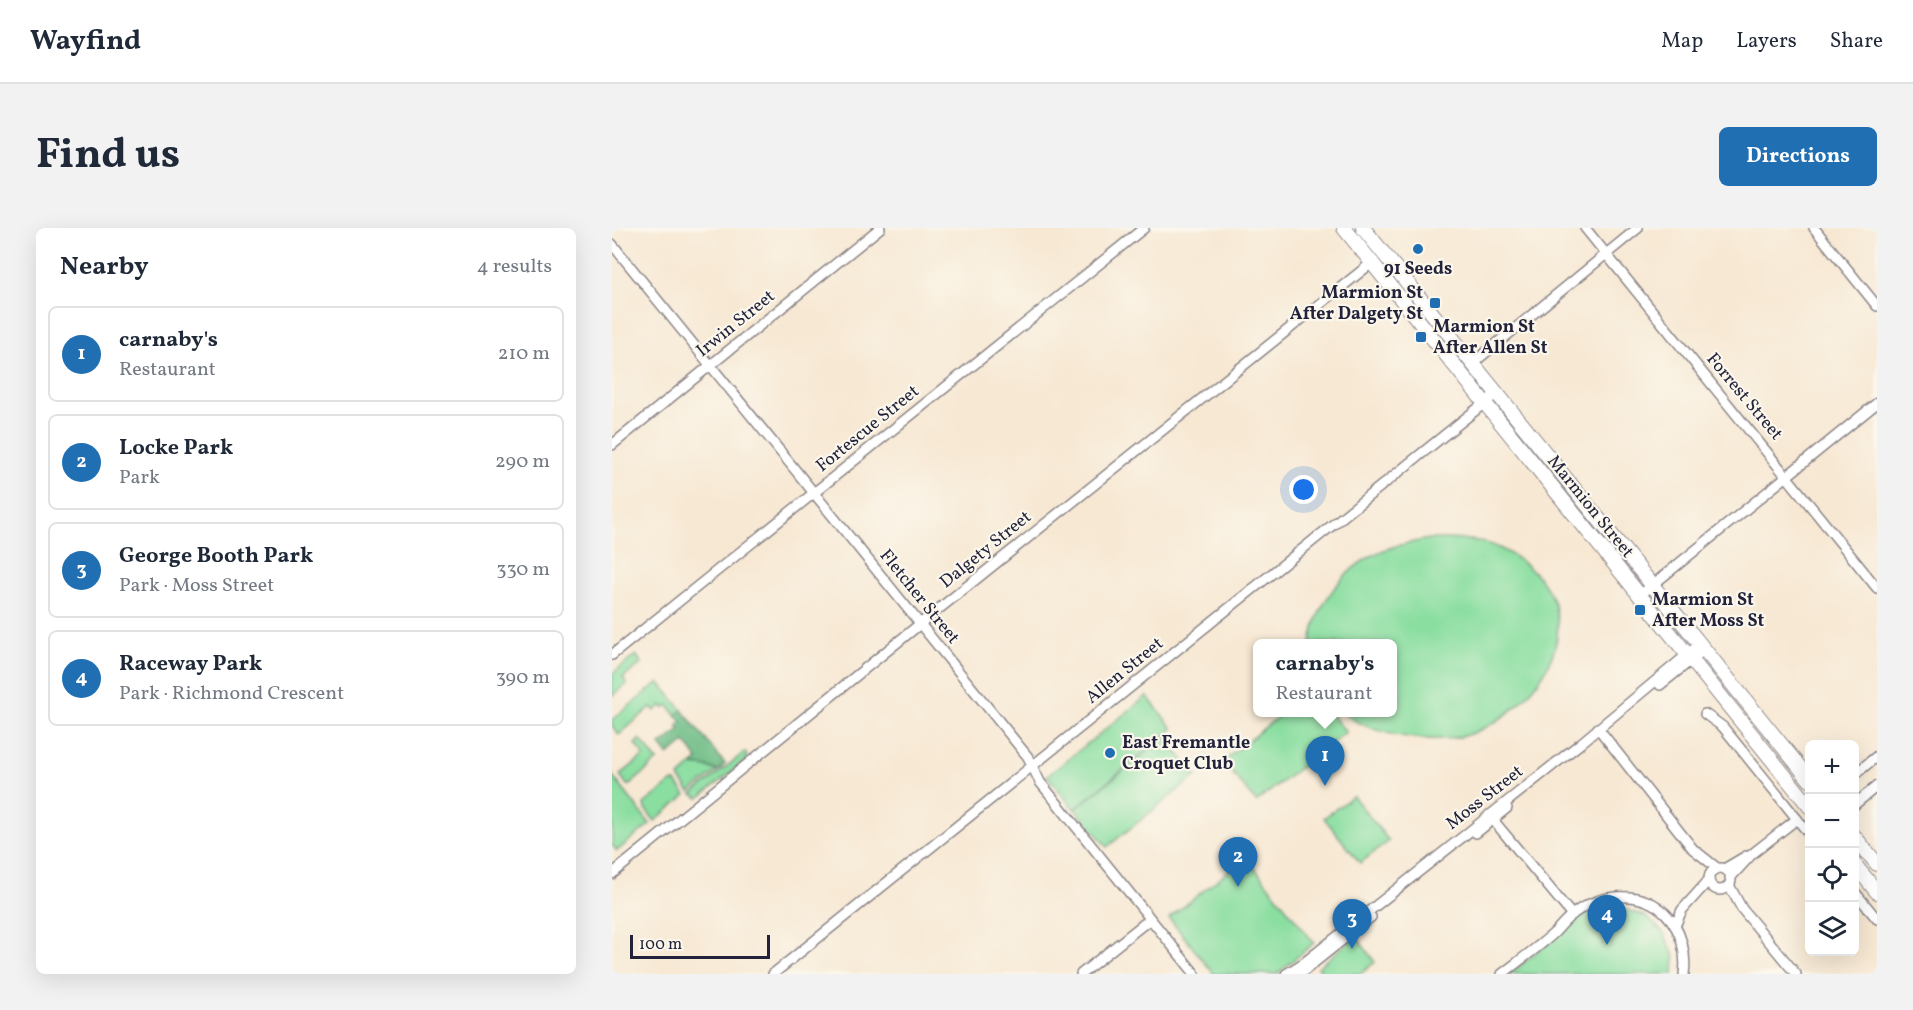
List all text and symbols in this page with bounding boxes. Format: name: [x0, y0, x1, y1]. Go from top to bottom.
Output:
text: Wayfind: [30, 22, 141, 61]
text: Map: [1661, 27, 1703, 56]
text: Layers: [1736, 27, 1797, 56]
text: Share: [1830, 27, 1883, 56]
text: Find us: [36, 127, 180, 186]
button: Directions: [1719, 127, 1877, 186]
marker: 91 Seeds: [1411, 242, 1425, 256]
text: Nearby: [60, 249, 149, 285]
text: 4 results: [477, 253, 552, 281]
place label: 91 Seeds: [1384, 257, 1452, 282]
place label: Marmion St After Dalgety St: [1290, 281, 1423, 327]
street label: Irwin Street: [691, 284, 781, 364]
marker: Marmion St After Dalgety St: [1428, 296, 1442, 310]
place label: Marmion St After Allen St: [1433, 315, 1548, 361]
text: carnaby's: [119, 325, 218, 356]
marker: Marmion St After Allen St: [1414, 330, 1428, 344]
text: 1: [77, 340, 86, 368]
text: 210 m: [498, 340, 550, 368]
street label: Forrest Street: [1700, 348, 1788, 446]
text: Restaurant: [119, 356, 216, 384]
street label: Fortescue Street: [811, 380, 925, 478]
text: Locke Park: [119, 433, 233, 464]
text: 2: [76, 448, 87, 476]
text: 290 m: [495, 448, 550, 476]
street label: Marmion Street: [1541, 450, 1639, 564]
text: Park: [119, 464, 160, 492]
your location: [1289, 475, 1318, 504]
street label: Dalgety Street: [935, 505, 1037, 595]
text: George Booth Park: [119, 541, 313, 572]
street label: Fletcher Street: [873, 544, 965, 650]
text: 3: [76, 556, 87, 584]
text: 330 m: [496, 556, 550, 584]
text: Park · Moss Street: [119, 572, 274, 600]
place label: Marmion St After Moss St: [1652, 588, 1765, 634]
marker: Marmion St After Moss St: [1633, 603, 1647, 617]
street label: Allen Street: [1081, 632, 1169, 710]
popup: [1253, 639, 1397, 717]
text: Raceway Park: [119, 649, 262, 680]
text: carnaby's: [1276, 649, 1374, 680]
text: 4: [75, 664, 88, 692]
text: 390 m: [496, 664, 550, 692]
text: Park · Richmond Crescent: [119, 680, 344, 708]
text: Restaurant: [1276, 680, 1372, 708]
place label: East Fremantle Croquet Club: [1122, 731, 1250, 777]
pin: 1: [1306, 736, 1344, 786]
map controls: [1805, 740, 1859, 956]
button: +: [1805, 740, 1859, 794]
marker: East Fremantle Croquet Club: [1103, 746, 1117, 760]
street label: Moss Street: [1441, 760, 1529, 836]
button: −: [1805, 794, 1859, 848]
pin: 2: [1218, 838, 1258, 887]
button: locate: [1805, 848, 1859, 902]
pin: 4: [1588, 896, 1626, 945]
pin: 3: [1332, 900, 1372, 949]
button: layers: [1805, 902, 1859, 956]
scale bar: [630, 932, 770, 960]
text: 100 m: [639, 934, 682, 956]

